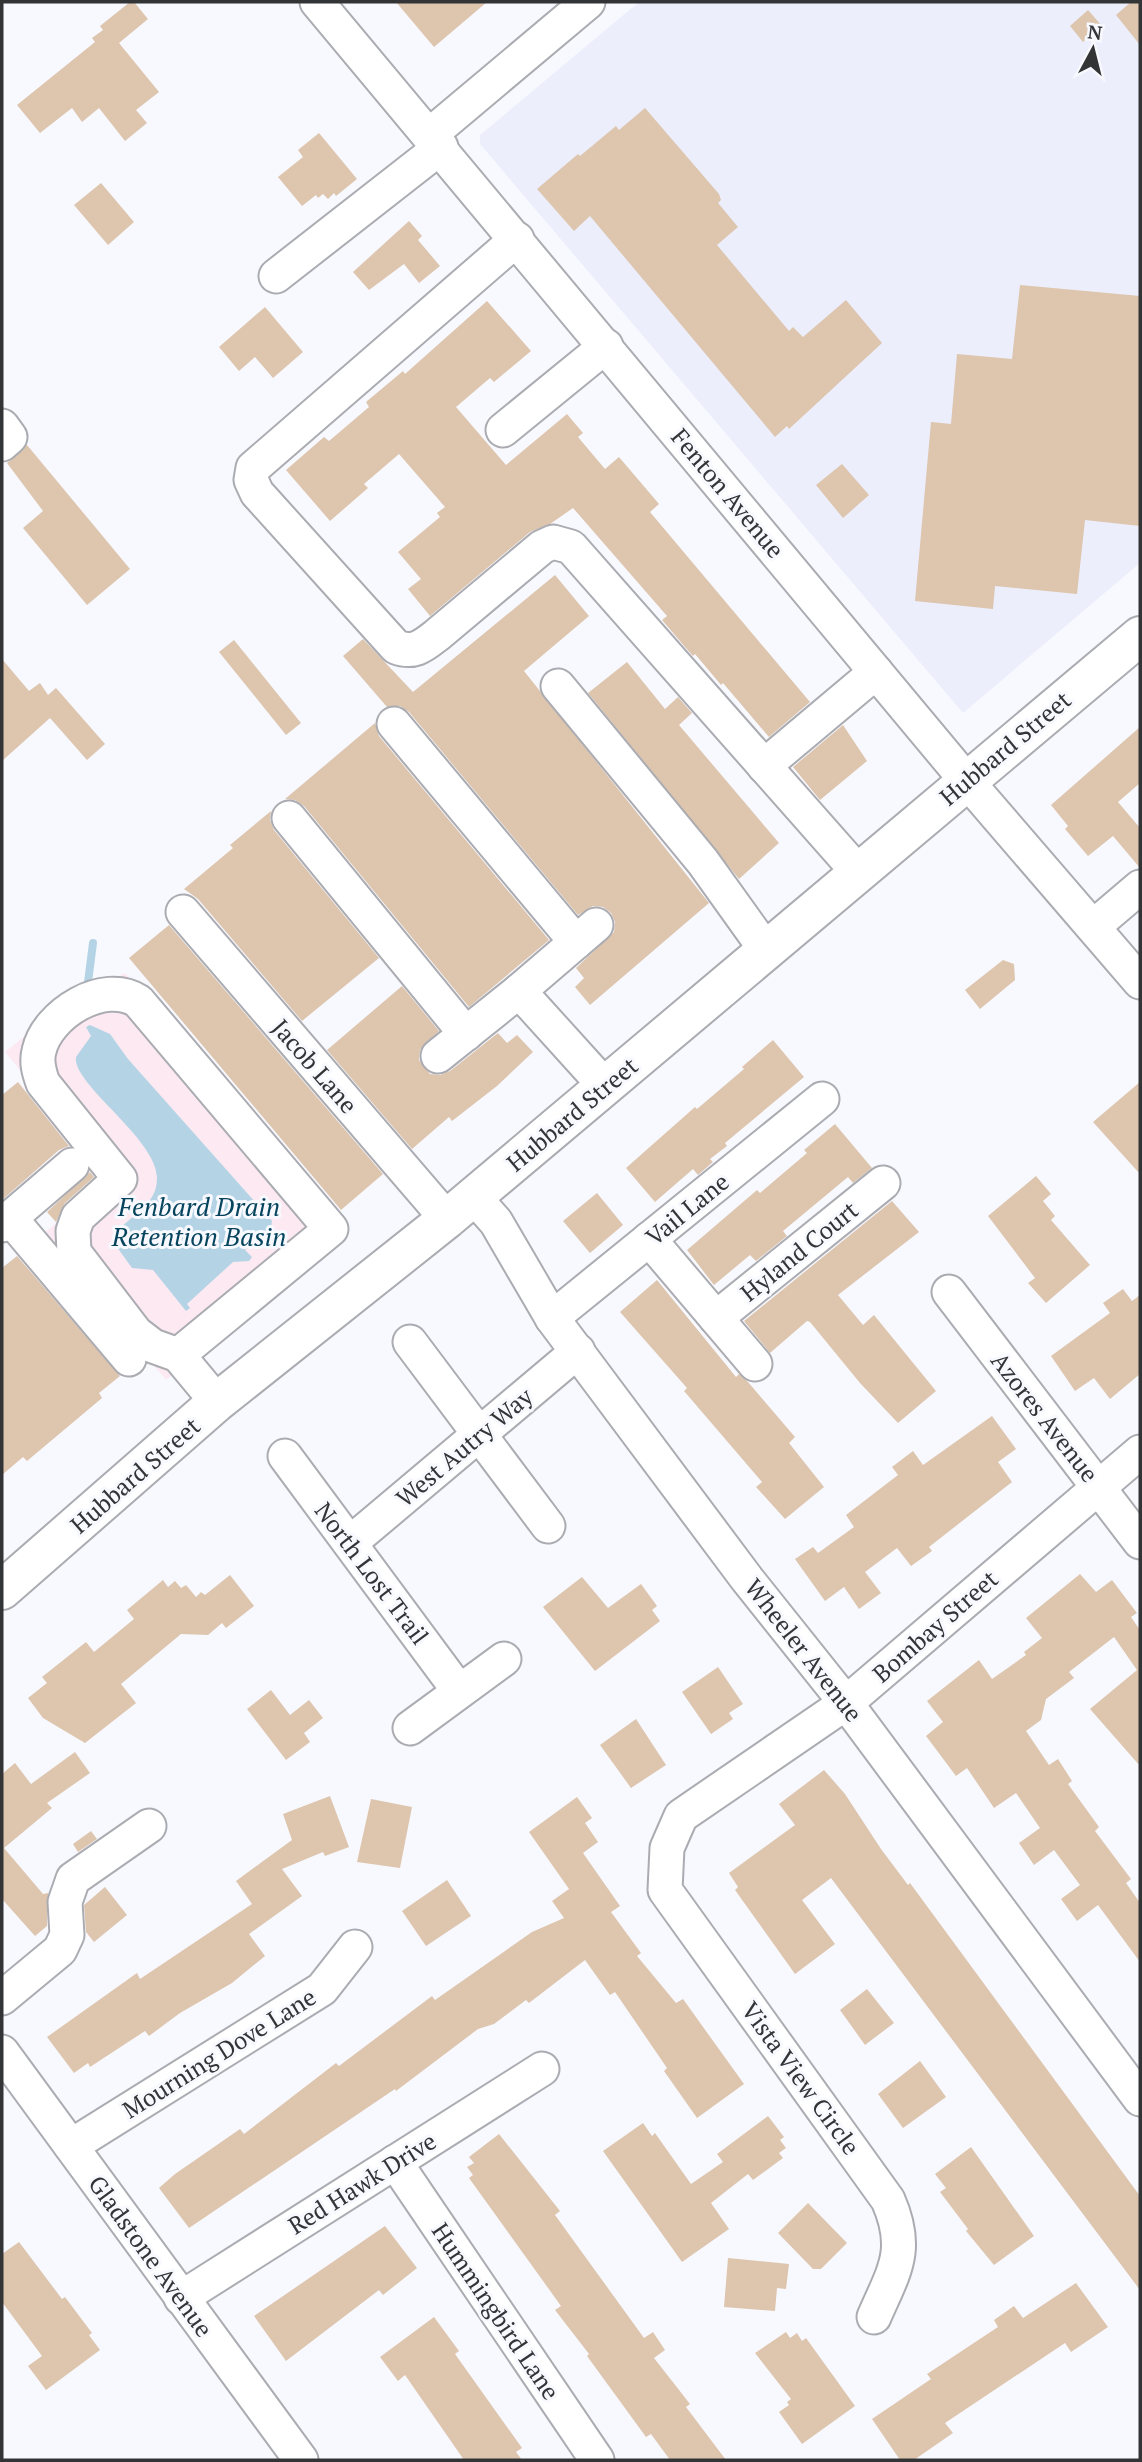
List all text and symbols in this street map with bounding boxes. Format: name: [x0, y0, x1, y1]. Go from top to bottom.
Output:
north arrow: [1058, 14, 1128, 84]
text: N: [1086, 18, 1104, 45]
street label: Fenton Avenue: [664, 422, 792, 564]
street label: Hubbard Street: [933, 684, 1077, 812]
street label: Jacob Lane: [265, 1012, 365, 1120]
street label: Hubbard Street: [500, 1050, 644, 1178]
street label: Vail Lane: [639, 1166, 735, 1252]
water label: Fenbard Drain Retention Basin: [111, 1189, 286, 1253]
street label: Hyland Court: [734, 1194, 864, 1308]
street label: Azores Avenue: [984, 1345, 1106, 1489]
street label: West Autry Way: [389, 1380, 540, 1514]
street label: Hubbard Street: [63, 1410, 207, 1540]
street label: North Lost Trail: [308, 1495, 436, 1651]
street label: Bombay Street: [866, 1563, 1004, 1689]
street label: Wheeler Avenue: [738, 1572, 870, 1728]
street label: Mourning Dove Lane: [116, 1981, 322, 2125]
street label: Vista View Circle: [735, 1995, 867, 2161]
street label: Red Hawk Drive: [282, 2125, 442, 2241]
street label: Gladstone Avenue: [82, 2169, 220, 2343]
street label: Hummingbird Lane: [425, 2216, 567, 2406]

